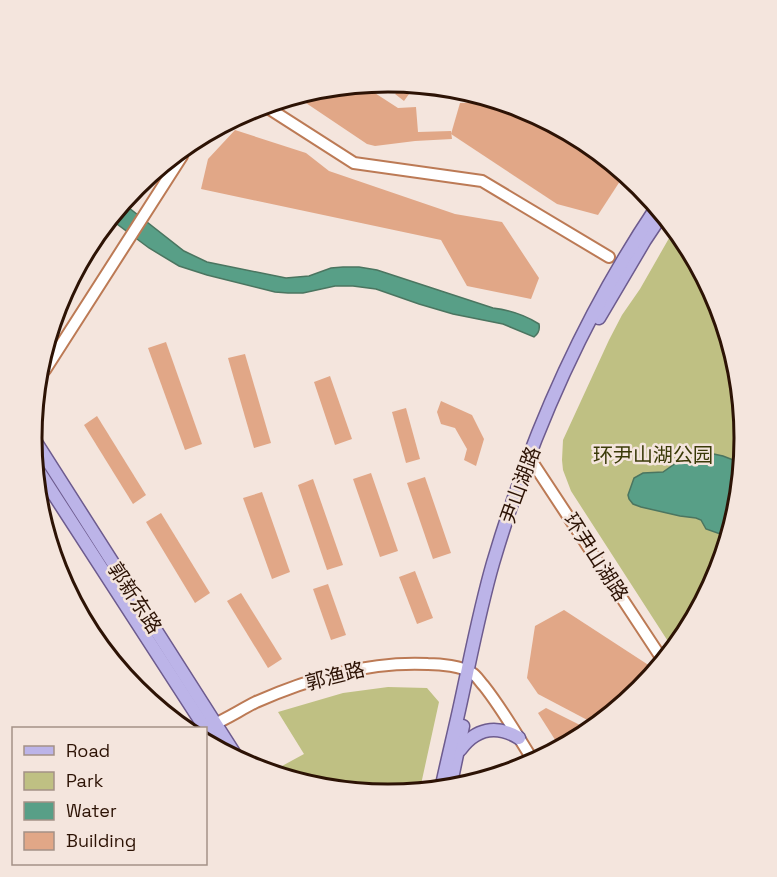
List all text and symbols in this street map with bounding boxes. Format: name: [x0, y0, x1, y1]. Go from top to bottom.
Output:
park label: 环尹山湖公园: [593, 442, 713, 468]
street label: 尹山湖路: [494, 443, 546, 527]
street label: 环尹山湖路: [558, 508, 634, 606]
street label: 郭新东路: [102, 557, 168, 639]
street label: 郭渔路: [303, 656, 367, 696]
legend: [12, 727, 207, 865]
text: Road: [66, 739, 110, 762]
text: Park: [66, 769, 104, 792]
text: Water: [66, 799, 117, 822]
text: Building: [66, 829, 136, 852]

